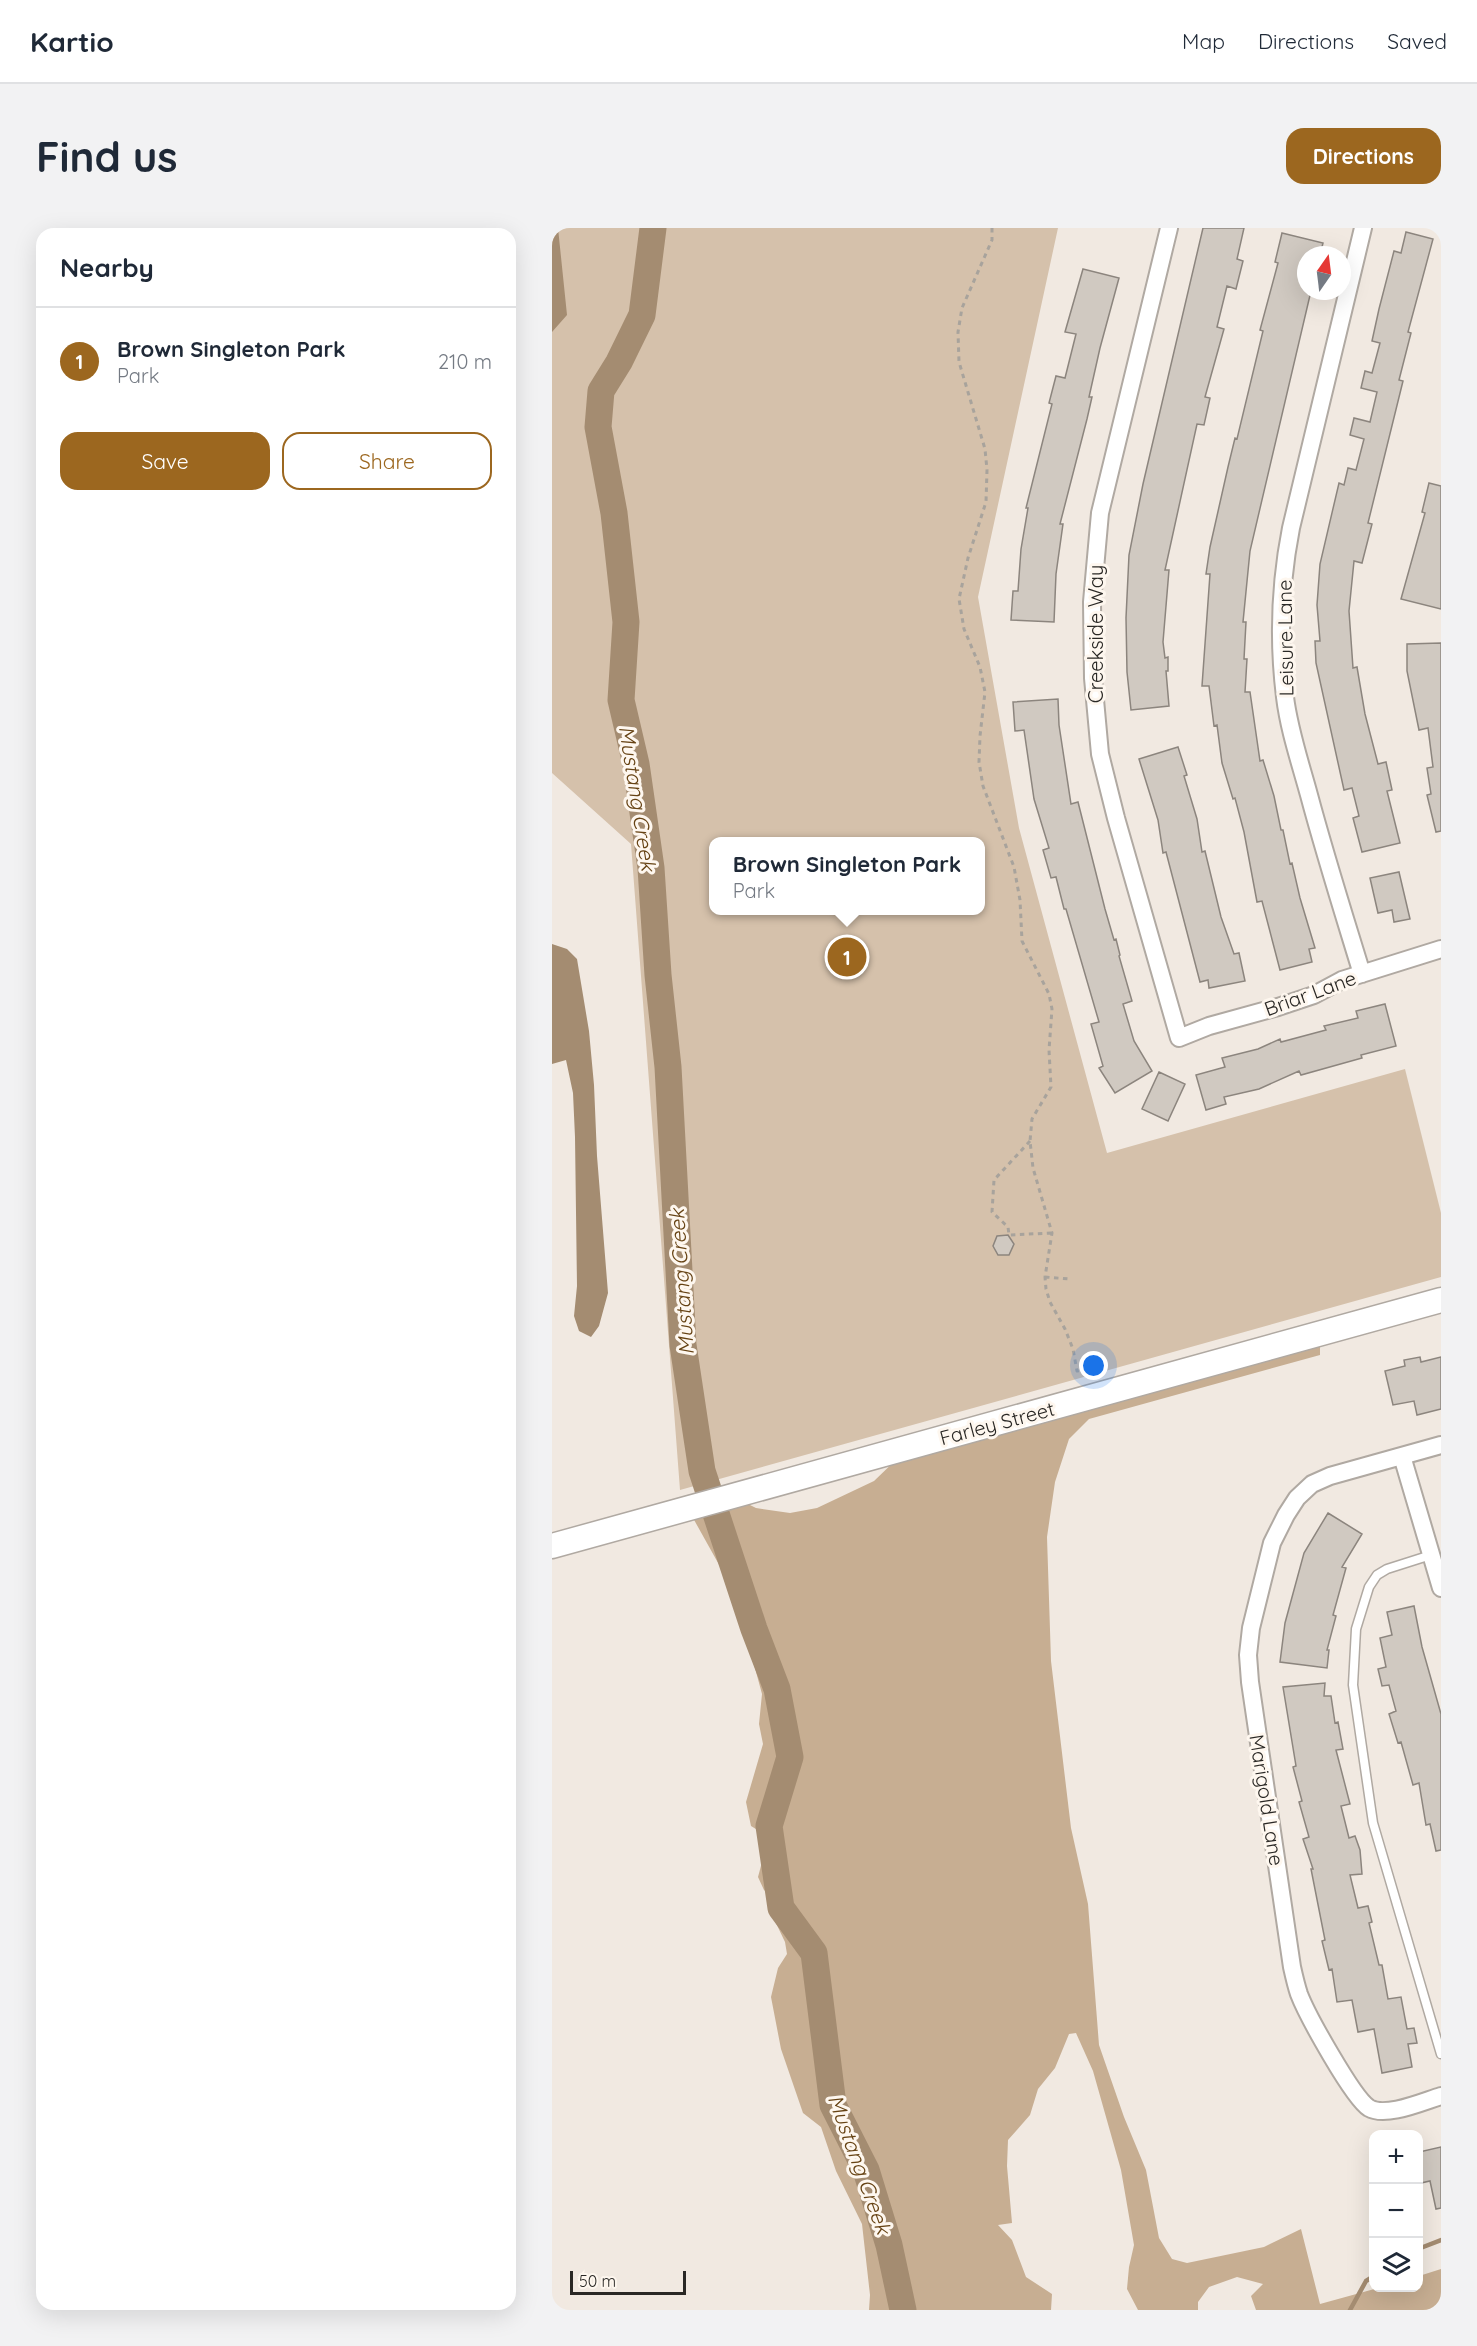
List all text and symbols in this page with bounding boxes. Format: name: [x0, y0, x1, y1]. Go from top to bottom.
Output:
text: Kartio: [30, 24, 114, 59]
text: Map: [1182, 28, 1225, 54]
text: Directions: [1258, 28, 1354, 54]
text: Saved: [1387, 28, 1447, 54]
button: Directions: [1286, 128, 1441, 184]
text: Find us: [36, 130, 178, 183]
north arrow: [1297, 246, 1351, 300]
text: Nearby: [60, 251, 154, 284]
text: Brown Singleton Park: [117, 335, 345, 363]
text: 1: [76, 349, 83, 374]
text: 210 m: [438, 349, 492, 374]
text: Park: [117, 363, 159, 388]
button: Save: [60, 432, 270, 490]
button: Share: [282, 432, 492, 490]
street label: Creekside Way: [1083, 565, 1108, 703]
street label: Leisure Lane: [1271, 579, 1299, 697]
water label: Mustang Creek: [614, 724, 663, 874]
popup: [709, 837, 985, 915]
text: Brown Singleton Park: [733, 850, 961, 878]
text: Park: [733, 878, 775, 903]
pin: 1: [828, 934, 866, 980]
street label: Briar Lane: [1261, 965, 1359, 1021]
water label: Mustang Creek: [663, 1206, 699, 1356]
your location: [1079, 1351, 1108, 1380]
street label: Farley Street: [937, 1396, 1057, 1450]
street label: Marigold Lane: [1244, 1733, 1290, 1867]
water label: Mustang Creek: [823, 2091, 898, 2239]
map controls: [1369, 2130, 1423, 2292]
button: +: [1369, 2130, 1423, 2184]
button: −: [1369, 2184, 1423, 2238]
button: layers: [1369, 2238, 1423, 2292]
scale bar: [570, 2268, 686, 2296]
text: 50 m: [579, 2271, 616, 2291]

